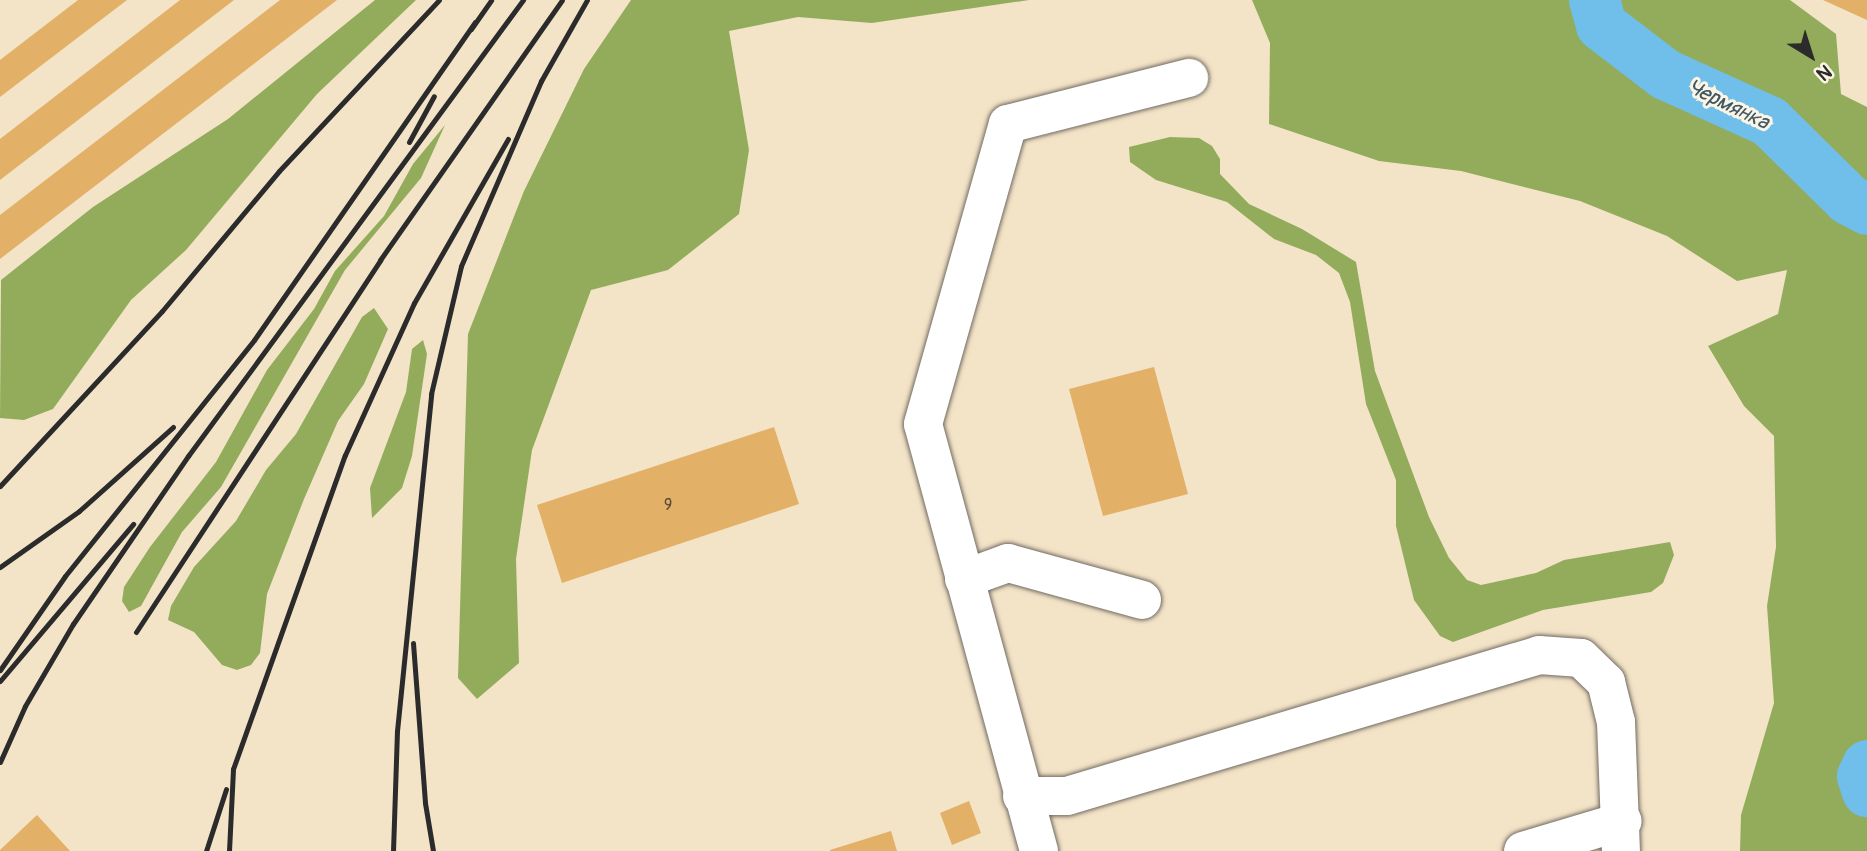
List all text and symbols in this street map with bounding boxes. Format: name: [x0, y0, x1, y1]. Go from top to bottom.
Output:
north arrow: [1776, 21, 1846, 91]
text: N: [1811, 59, 1836, 86]
water label: Чермянка: [1683, 74, 1773, 136]
house number: 9: [664, 495, 672, 515]

